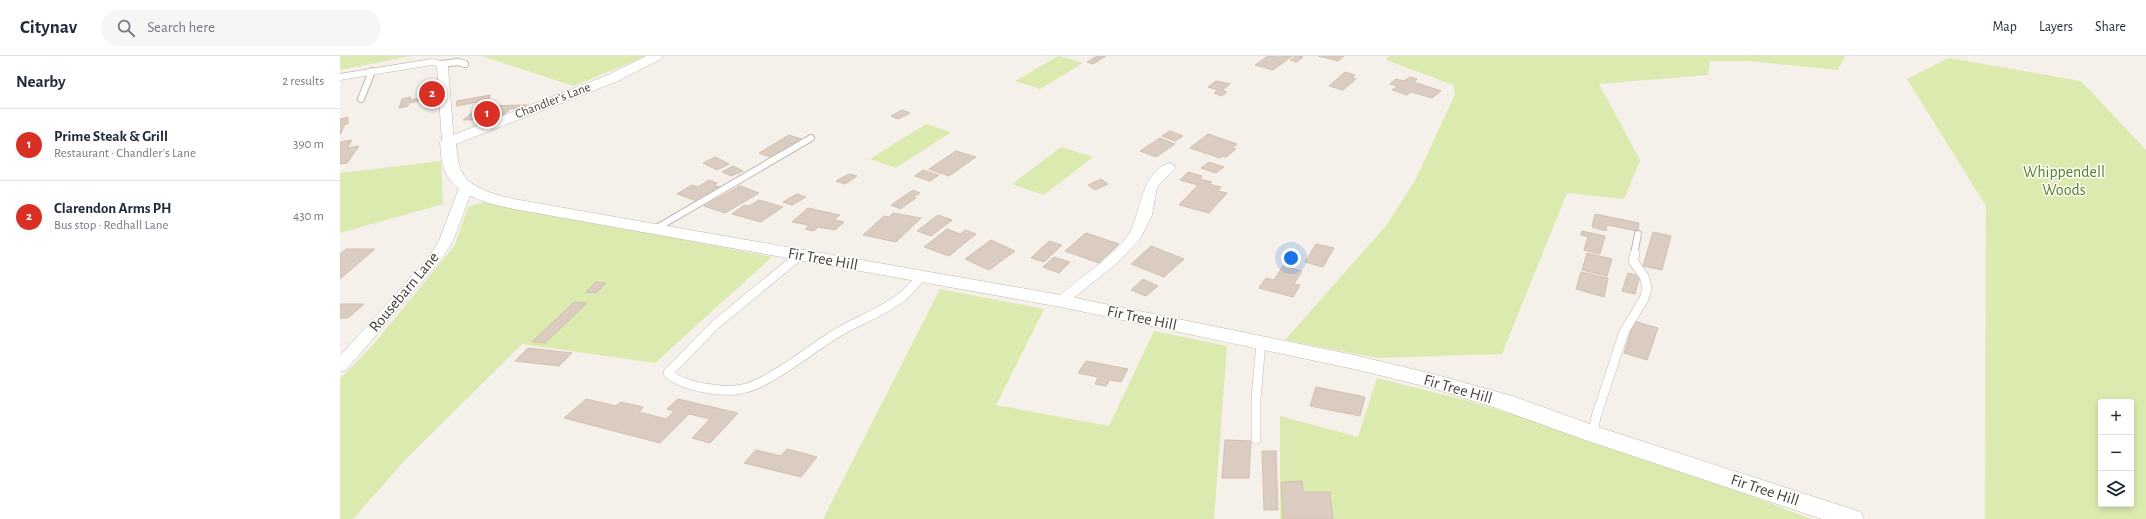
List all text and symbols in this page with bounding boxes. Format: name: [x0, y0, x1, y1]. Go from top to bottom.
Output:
search box: [101, 10, 381, 46]
icon: search: [115, 17, 137, 39]
text: Citynav: [20, 18, 77, 37]
text: Search here: [147, 20, 215, 35]
text: Map: [1992, 20, 2017, 34]
text: Layers: [2039, 20, 2073, 34]
text: Share: [2095, 20, 2126, 34]
text: Nearby: [16, 73, 66, 90]
text: 2 results: [282, 75, 324, 88]
pin: 2: [419, 79, 445, 109]
street label: Chandler's Lane: [514, 81, 592, 121]
pin: 1: [474, 99, 500, 129]
text: Prime Steak & Grill: [54, 129, 168, 144]
text: 1: [27, 138, 31, 151]
text: 390 m: [293, 138, 324, 151]
text: Restaurant · Chandler's Lane: [54, 147, 196, 160]
park label: Whippendell Woods: [2023, 164, 2105, 198]
text: Clarendon Arms PH: [54, 201, 172, 216]
text: 2: [26, 210, 32, 223]
text: 430 m: [293, 210, 324, 223]
text: Bus stop · Redhall Lane: [54, 219, 168, 232]
street label: Fir Tree Hill: [787, 245, 859, 273]
your location: [1281, 248, 1301, 268]
street label: Rousebarn Lane: [366, 249, 442, 335]
street label: Fir Tree Hill: [1106, 303, 1178, 333]
street label: Fir Tree Hill: [1422, 372, 1494, 406]
map controls: [2098, 399, 2134, 507]
button: +: [2098, 399, 2134, 435]
button: −: [2098, 435, 2134, 471]
street label: Fir Tree Hill: [1729, 471, 1801, 509]
button: layers: [2098, 471, 2134, 507]

